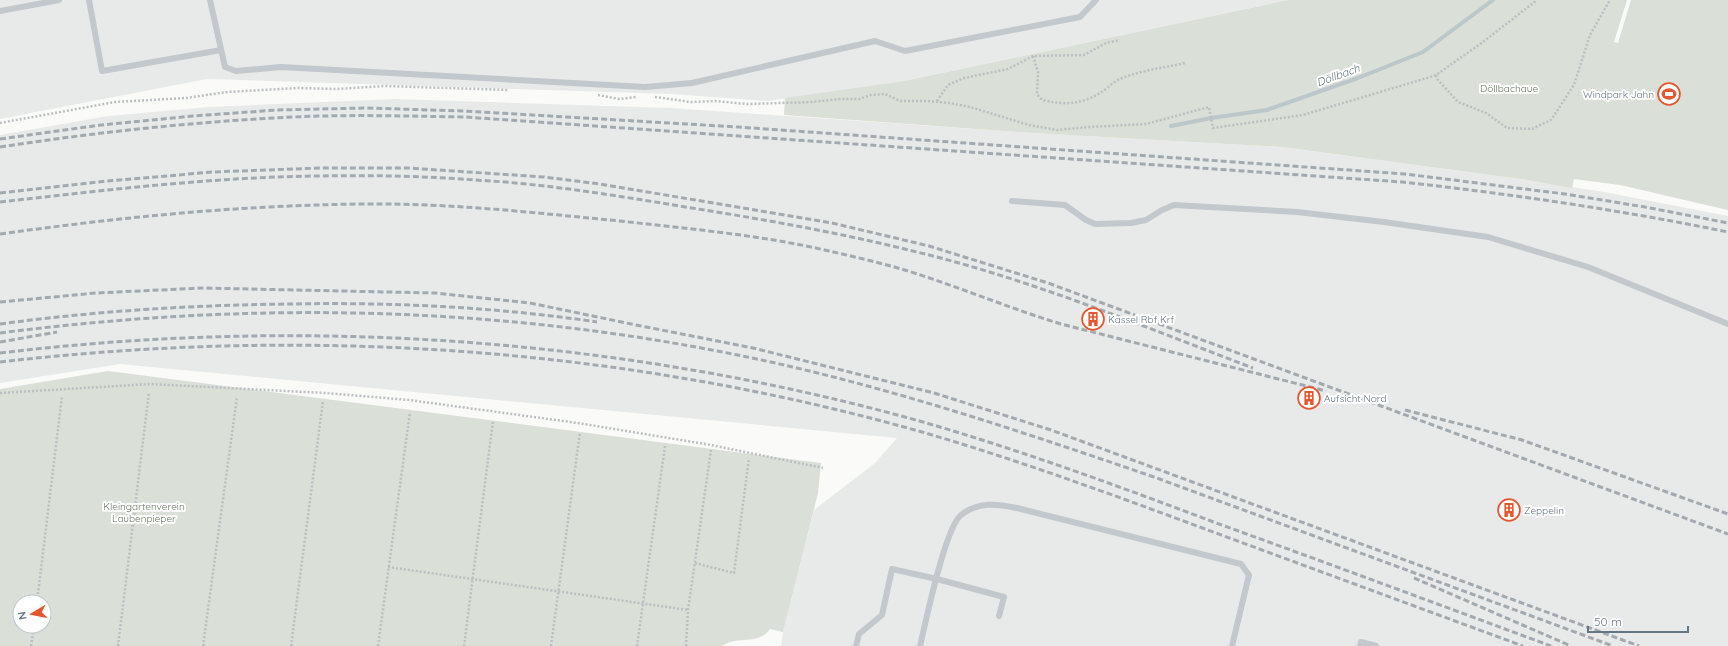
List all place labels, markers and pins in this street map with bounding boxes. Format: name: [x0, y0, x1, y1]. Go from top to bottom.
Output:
sports icon: Windpark Jahn: [1656, 81, 1682, 107]
place label: Windpark Jahn: [1583, 88, 1654, 101]
building icon: Kassel Rbf Krf: [1080, 306, 1106, 332]
place label: Kassel Rbf Krf: [1108, 313, 1174, 326]
building icon: Aufsicht Nord: [1296, 385, 1322, 411]
place label: Aufsicht Nord: [1324, 392, 1386, 405]
building icon: Zeppelin: [1496, 497, 1522, 523]
place label: Zeppelin: [1524, 504, 1564, 517]

